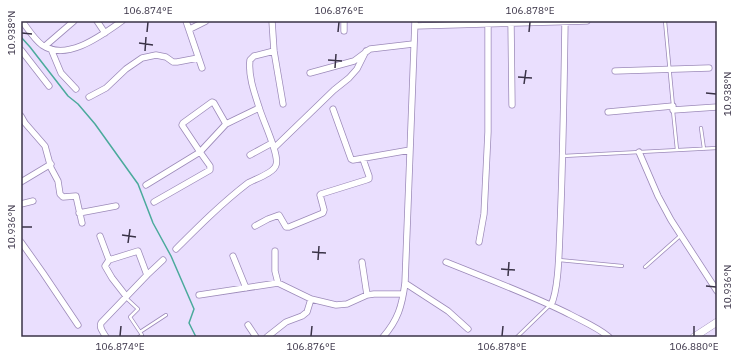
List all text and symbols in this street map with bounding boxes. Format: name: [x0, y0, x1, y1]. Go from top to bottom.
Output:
text: 106.874°E: [123, 4, 173, 17]
text: 106.876°E: [314, 4, 364, 17]
text: 106.878°E: [505, 4, 555, 17]
text: 10.938°N: [5, 11, 18, 55]
text: 10.938°N: [721, 72, 734, 116]
text: 10.936°N: [5, 205, 18, 249]
text: 10.936°N: [721, 265, 734, 309]
text: 106.874°E: [95, 340, 145, 353]
text: 106.876°E: [286, 340, 336, 353]
text: 106.878°E: [477, 340, 527, 353]
text: 106.880°E: [669, 340, 719, 353]

